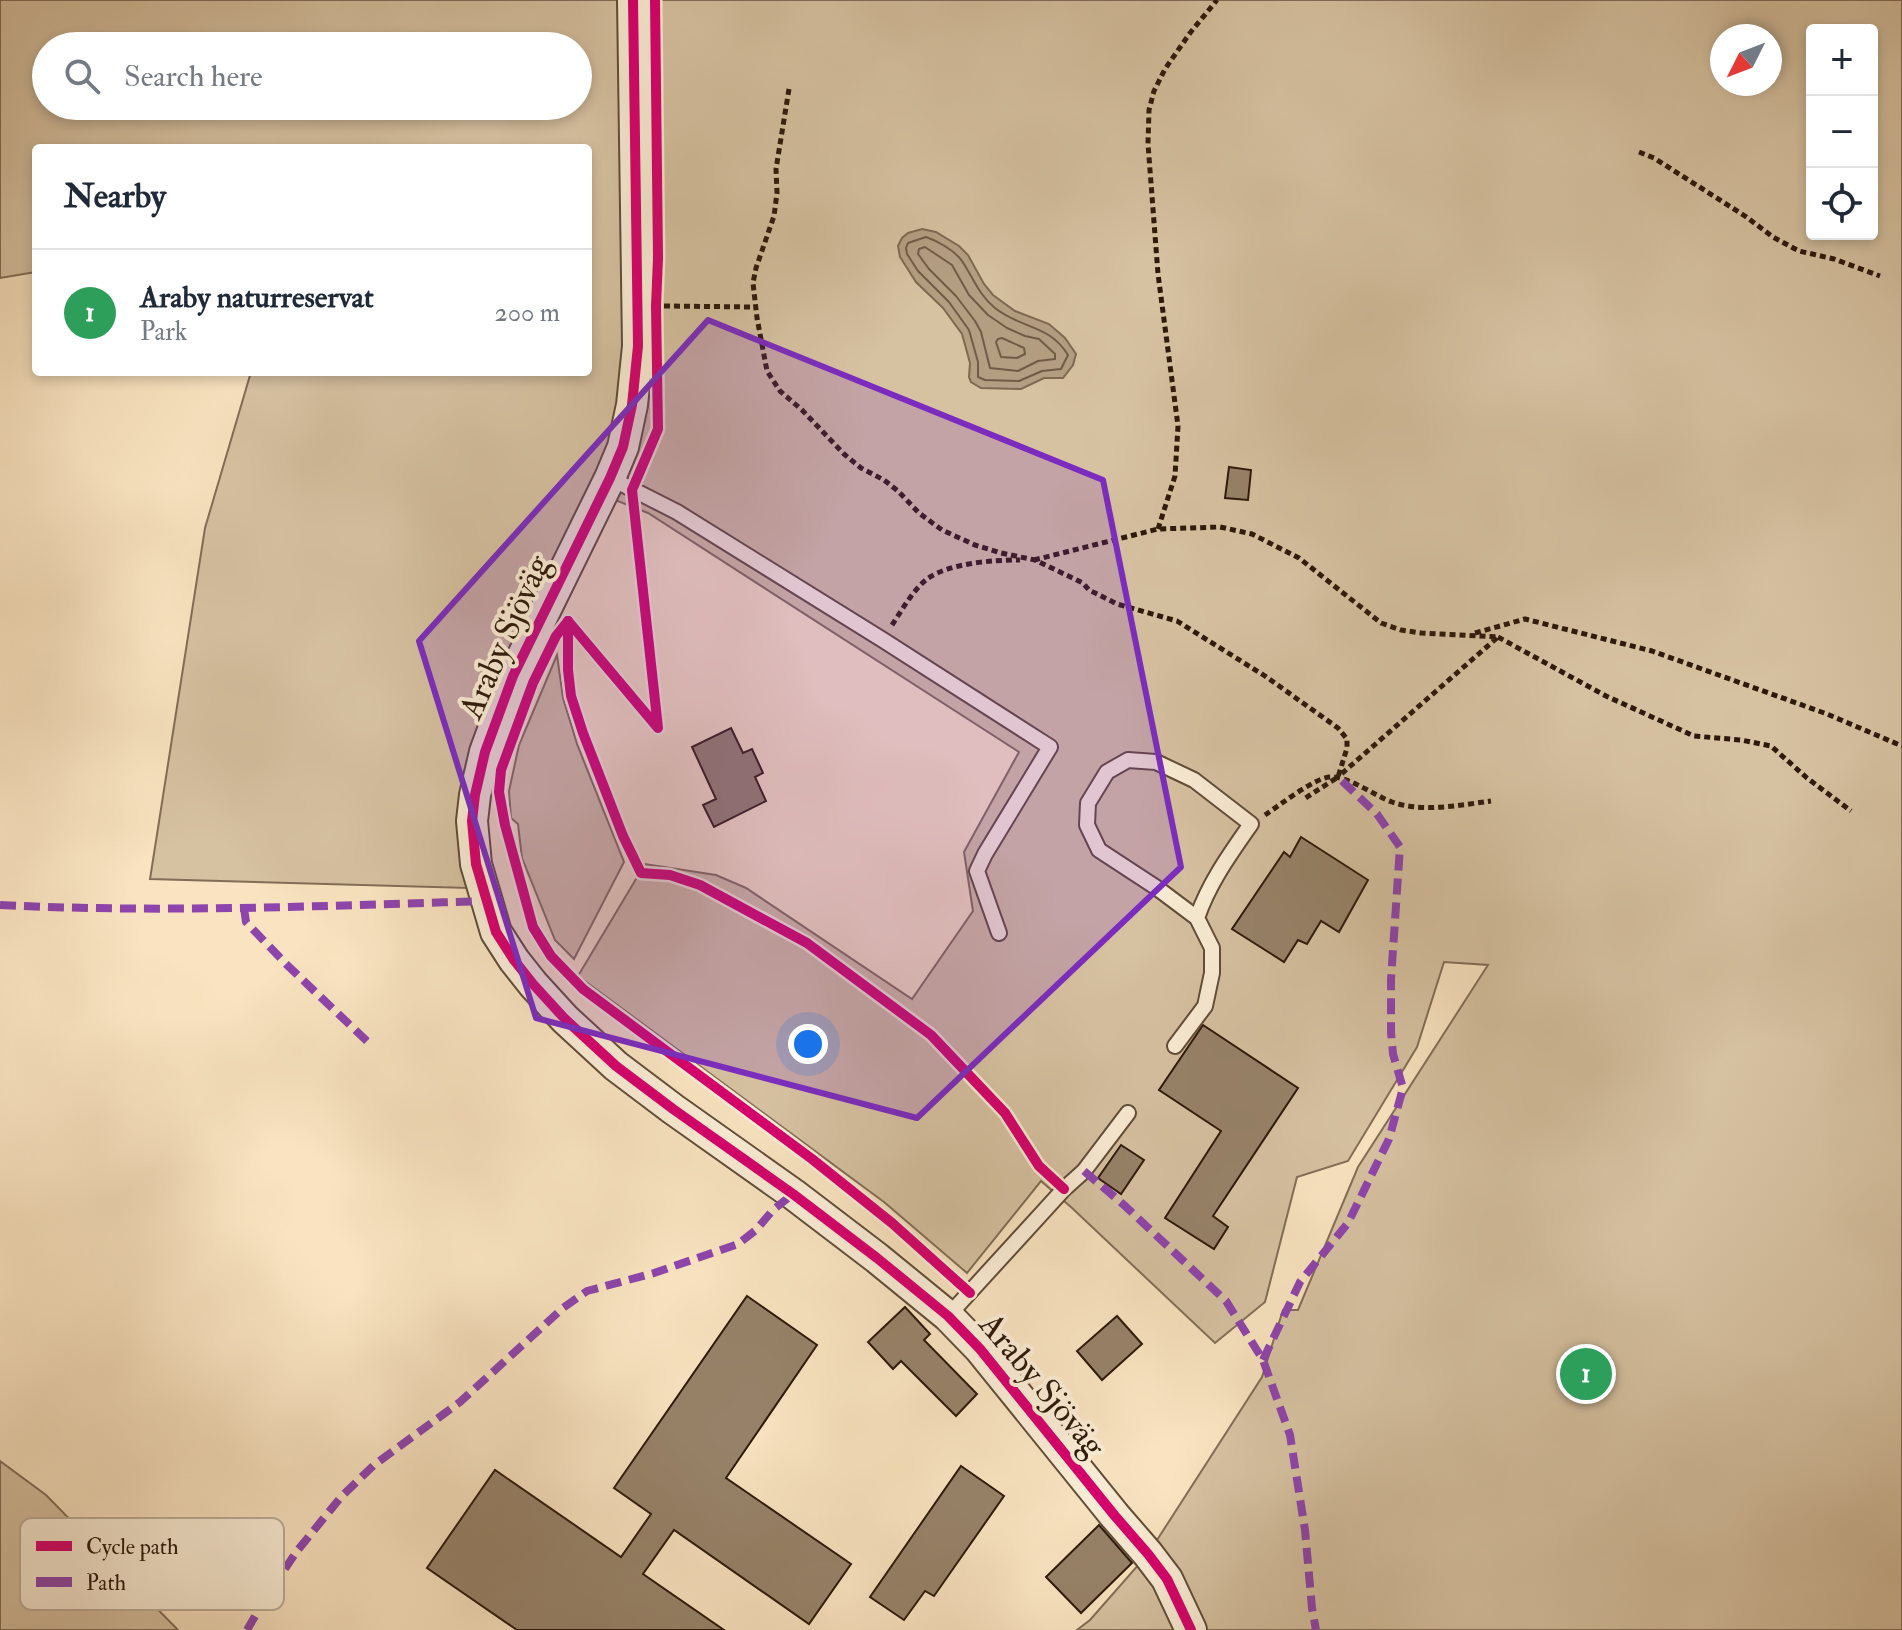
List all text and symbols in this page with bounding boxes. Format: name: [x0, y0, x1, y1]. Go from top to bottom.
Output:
north arrow: [1710, 24, 1782, 96]
map controls: [1806, 24, 1878, 240]
button: +: [1806, 24, 1878, 96]
search box: [32, 32, 592, 120]
icon: search: [60, 54, 104, 98]
text: Search here: [124, 58, 263, 95]
button: −: [1806, 96, 1878, 168]
button: locate: [1806, 168, 1878, 240]
text: Nearby: [64, 175, 166, 218]
text: Araby naturreservat: [140, 279, 374, 316]
text: 1: [85, 297, 95, 329]
text: 200 m: [495, 297, 560, 329]
text: Park: [140, 316, 187, 348]
street label: Araby Sjöväg: [449, 547, 561, 727]
your location: [788, 1024, 828, 1064]
street label: Araby Sjöväg: [969, 1303, 1116, 1467]
pin: 1: [1560, 1344, 1612, 1404]
legend: [20, 1518, 284, 1610]
text: Cycle path: [86, 1533, 179, 1562]
text: Path: [86, 1569, 127, 1597]

